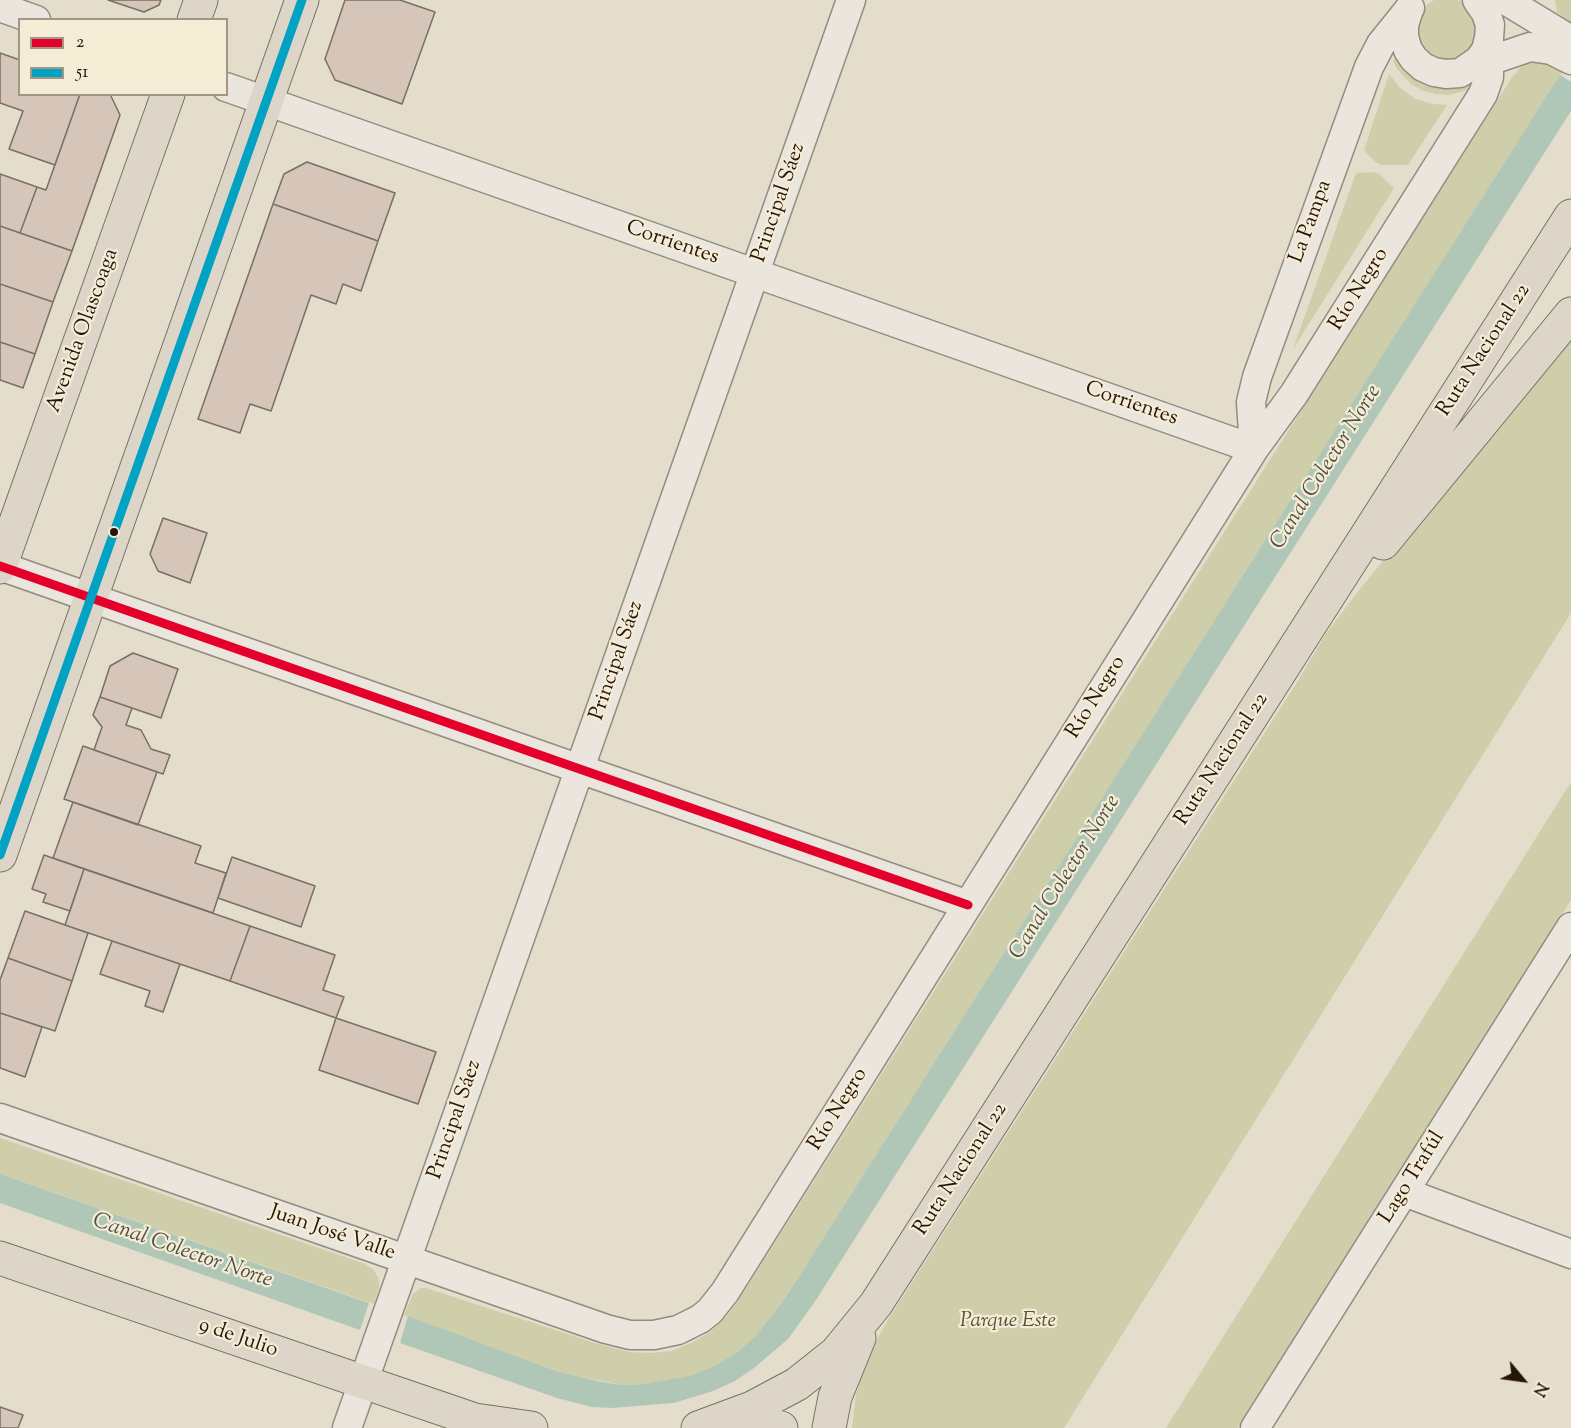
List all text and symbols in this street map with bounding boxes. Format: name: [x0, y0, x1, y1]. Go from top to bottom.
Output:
legend: [18, 18, 228, 96]
text: 2: [76, 30, 84, 56]
text: 51: [76, 60, 88, 86]
street label: Principal Sáez: [748, 140, 812, 266]
street label: La Pampa: [1285, 177, 1339, 267]
street label: Corrientes: [622, 216, 722, 272]
street label: Río Negro: [1325, 244, 1395, 336]
street label: Avenida Olascoaga: [43, 246, 125, 416]
street label: Ruta Nacional 22: [1433, 280, 1537, 422]
street label: Corrientes: [1081, 377, 1181, 433]
water label: Canal Colector Norte: [1266, 381, 1388, 555]
unlabelled marker: [108, 526, 120, 538]
street label: Principal Sáez: [586, 598, 650, 724]
street label: Río Negro: [1062, 652, 1132, 744]
street label: Ruta Nacional 22: [1171, 689, 1275, 831]
water label: Canal Colector Norte: [1005, 791, 1127, 965]
street label: Principal Sáez: [424, 1057, 488, 1183]
street label: Río Negro: [804, 1064, 874, 1156]
street label: Ruta Nacional 22: [910, 1099, 1014, 1241]
street label: Lago Trafúl: [1375, 1127, 1451, 1229]
street label: Juan José Valle: [266, 1201, 398, 1267]
water label: Canal Colector Norte: [89, 1209, 275, 1295]
park label: Parque Este: [960, 1309, 1056, 1335]
street label: 9 de Julio: [195, 1314, 281, 1364]
north arrow: [1493, 1350, 1553, 1410]
text: N: [1526, 1378, 1552, 1400]

